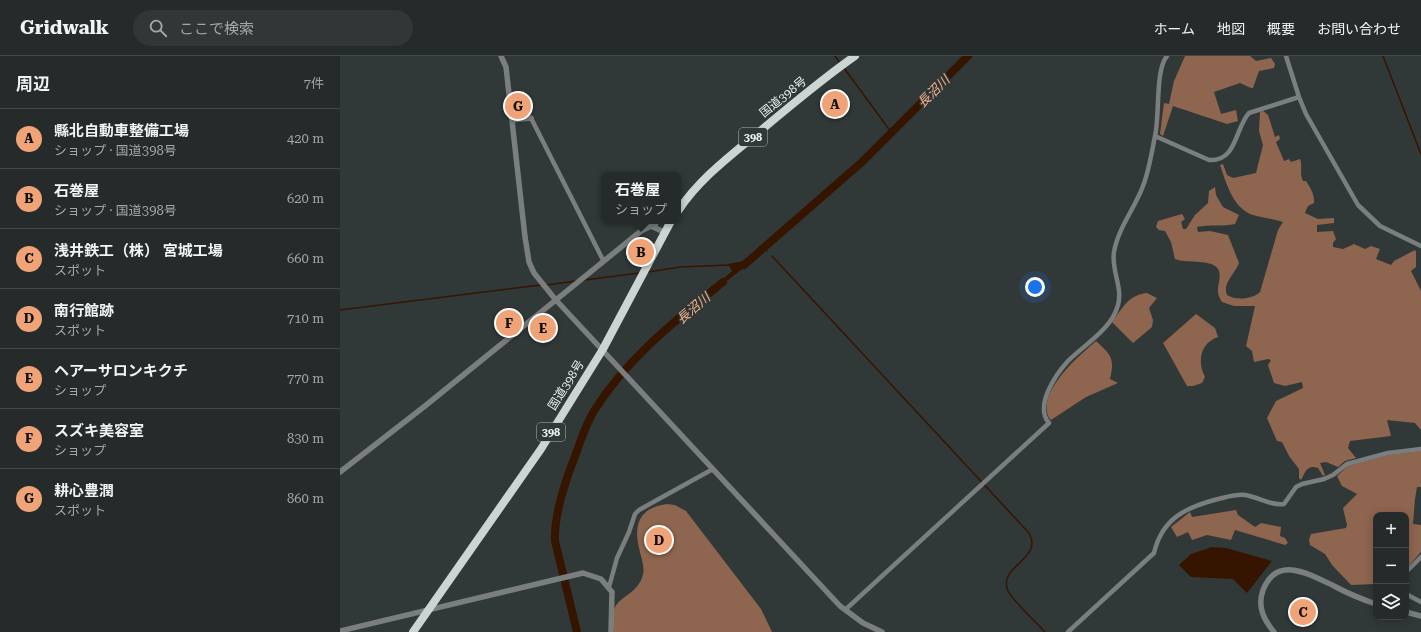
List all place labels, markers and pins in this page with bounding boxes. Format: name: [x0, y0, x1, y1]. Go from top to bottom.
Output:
pin: A: [822, 89, 848, 119]
pin: G: [505, 91, 531, 121]
pin: B: [628, 237, 654, 267]
pin: F: [496, 308, 522, 338]
pin: E: [530, 313, 556, 343]
pin: D: [646, 525, 672, 555]
pin: C: [1290, 597, 1316, 627]

